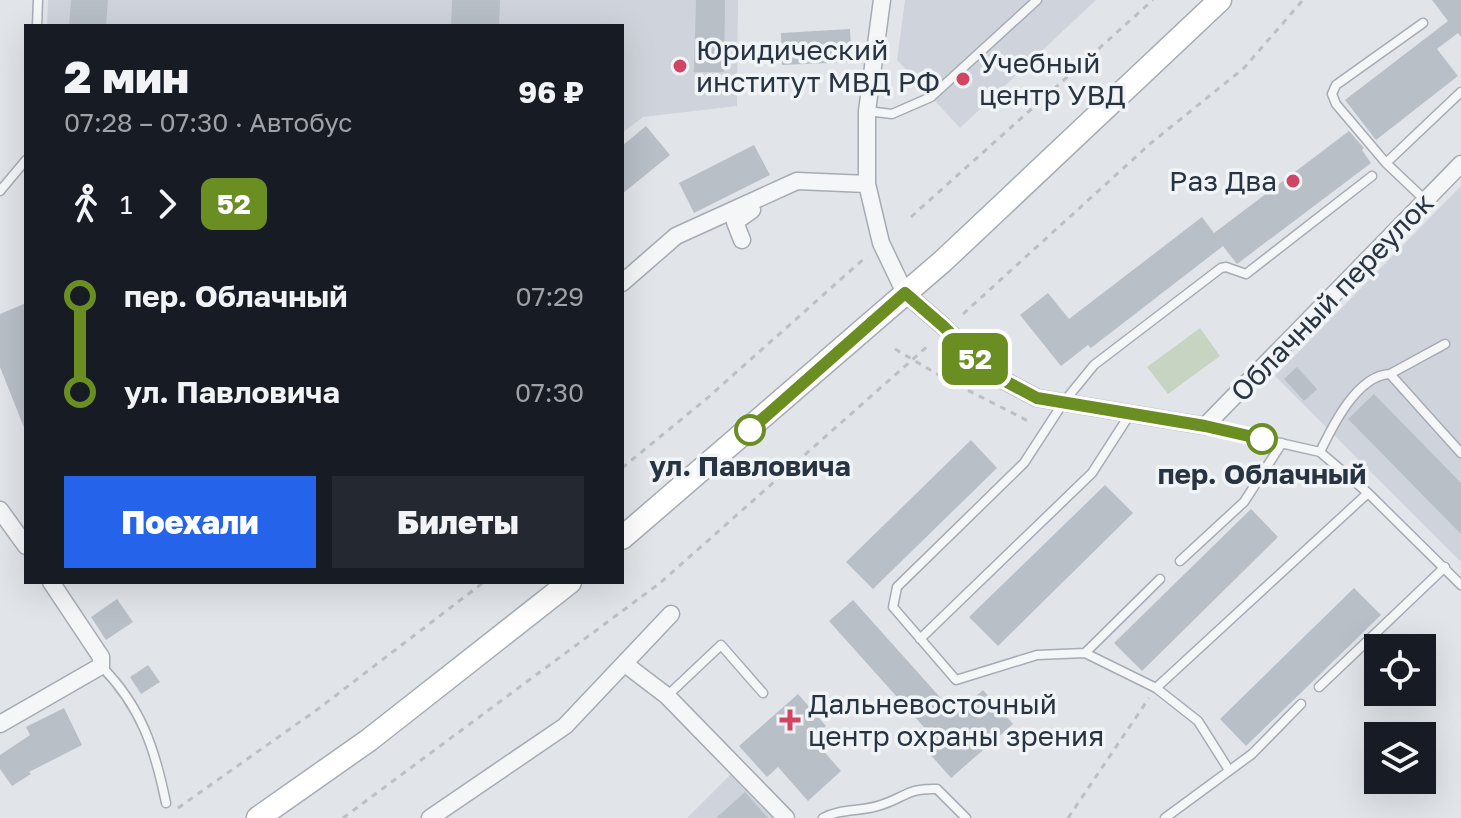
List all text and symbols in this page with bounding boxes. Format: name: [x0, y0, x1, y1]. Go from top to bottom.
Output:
place label: Юридический институт МВД РФ: [696, 33, 940, 98]
place label: Учебный центр УВД: [979, 46, 1126, 111]
text: 2 мин: [64, 50, 189, 103]
marker: Юридический институт МВД РФ: [671, 57, 689, 75]
marker: Учебный центр УВД: [954, 70, 972, 88]
text: 96 ₽: [518, 74, 584, 110]
text: 07:28 – 07:30 · Автобус: [64, 107, 352, 138]
place label: Раз Два: [1169, 164, 1277, 197]
marker: Раз Два: [1284, 172, 1302, 190]
icon: walk: [64, 182, 108, 226]
icon: forward: [145, 182, 189, 226]
street label: Облачный переулок: [1224, 186, 1440, 408]
text: 52: [217, 187, 251, 220]
text: 1: [120, 189, 133, 220]
text: пер. Облачный: [124, 278, 348, 314]
text: 07:29: [515, 281, 584, 312]
line badge: 52: [939, 333, 1011, 385]
text: 52: [958, 342, 992, 375]
text: ул. Павловича: [124, 374, 340, 410]
text: 07:30: [515, 377, 584, 408]
marker: ул. Павловича: [735, 415, 765, 445]
marker: пер. Облачный: [1247, 424, 1277, 454]
place label: ул. Павловича: [649, 449, 851, 482]
place label: пер. Облачный: [1158, 457, 1366, 490]
button: Поехали: [64, 476, 316, 568]
button: Билеты: [332, 476, 584, 568]
map controls: [1364, 634, 1436, 794]
button: locate: [1364, 634, 1436, 706]
place label: Дальневосточный центр охраны зрения: [808, 687, 1104, 752]
marker: Дальневосточный центр охраны зрения: [779, 709, 801, 731]
button: layers: [1364, 722, 1436, 794]

